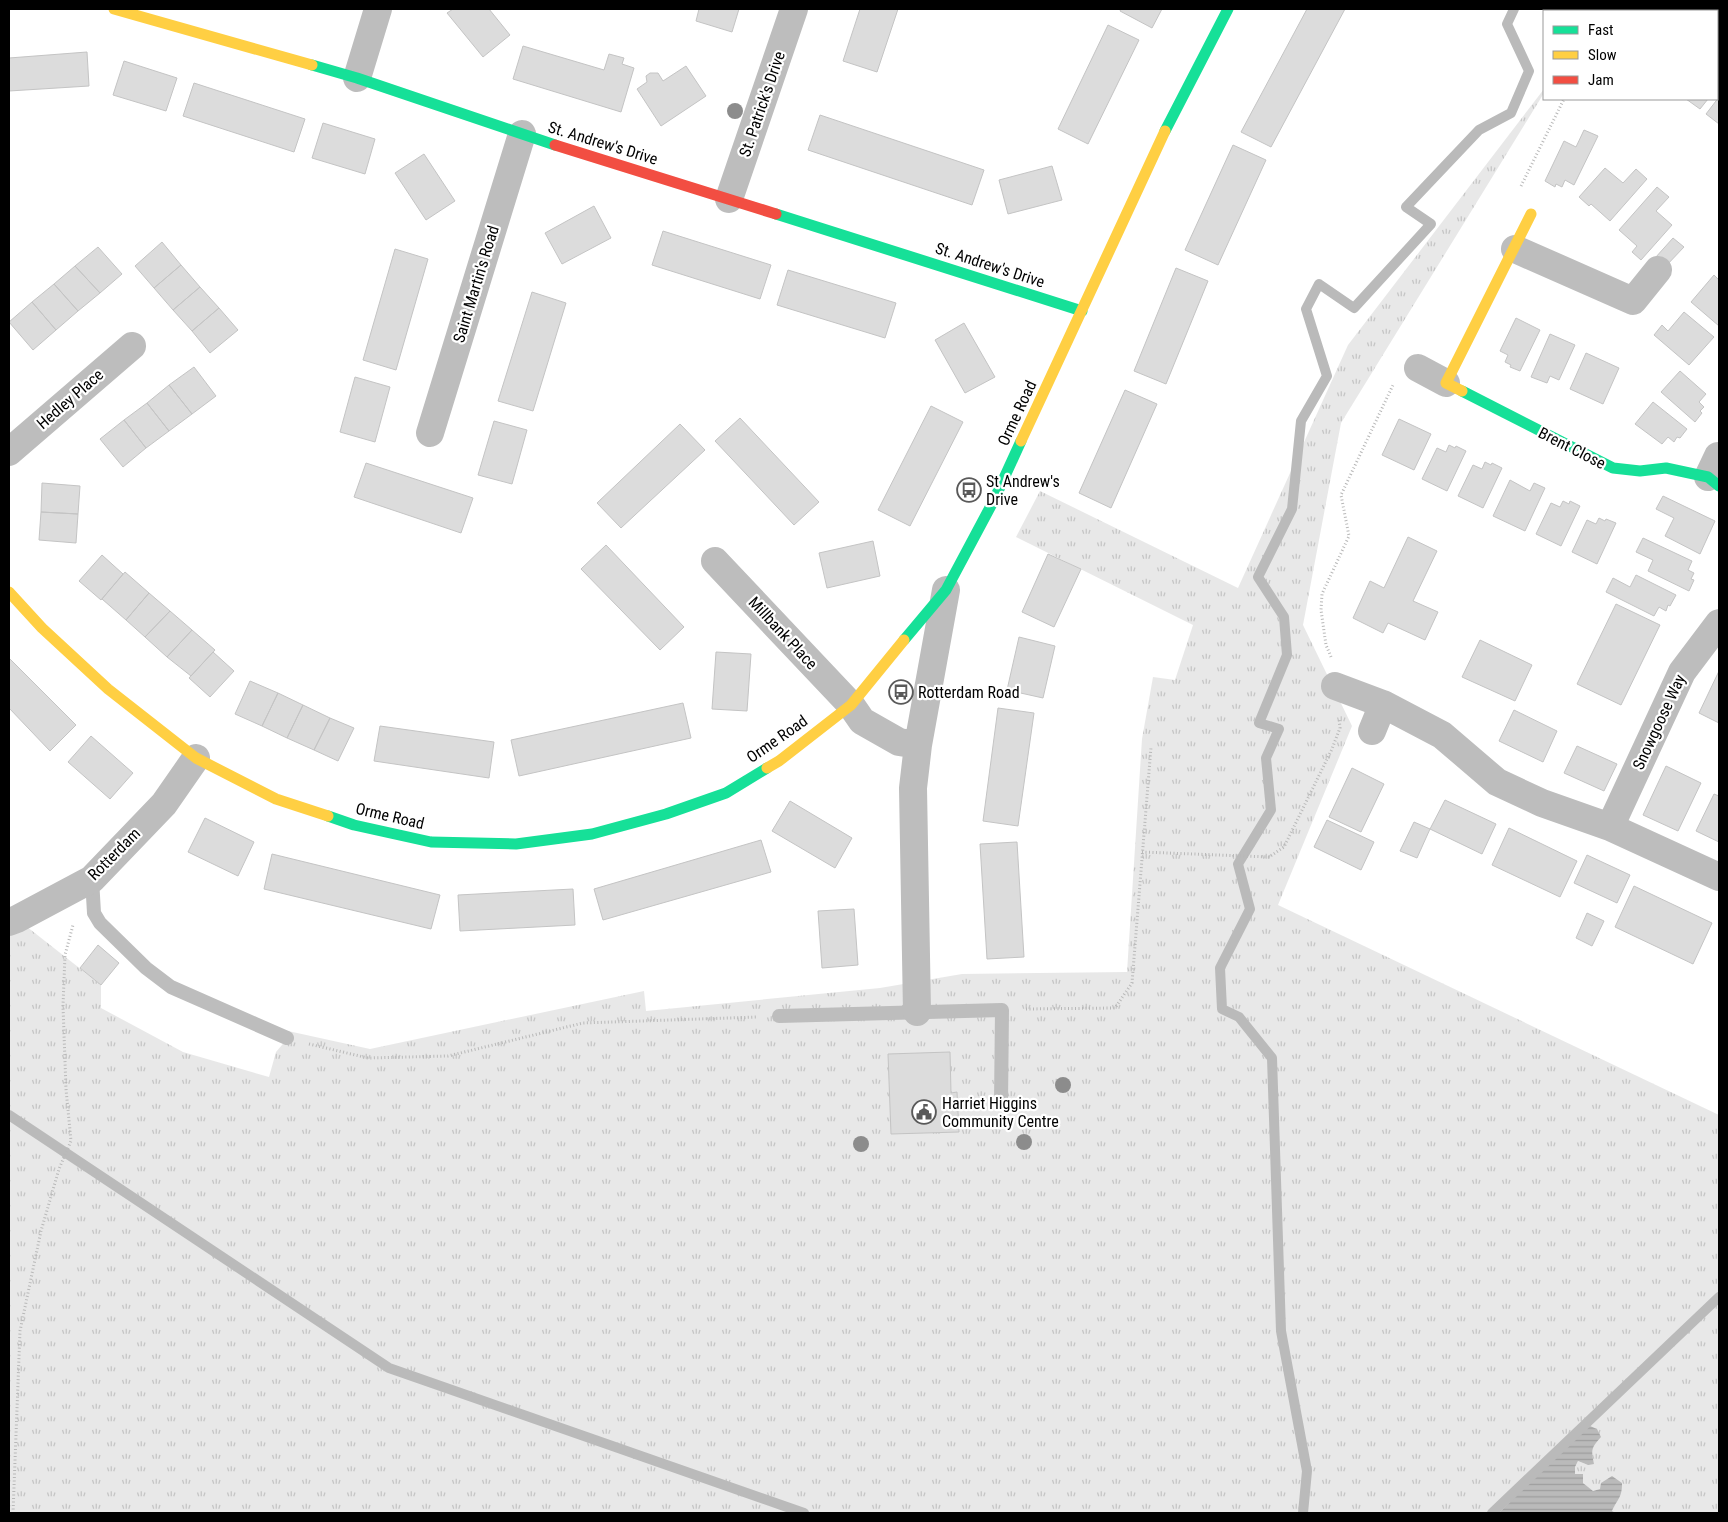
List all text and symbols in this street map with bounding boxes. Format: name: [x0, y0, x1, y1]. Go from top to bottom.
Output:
legend: [1543, 10, 1718, 100]
text: Fast: [1588, 21, 1613, 39]
text: Slow: [1588, 46, 1617, 64]
street label: St. Patrick's Drive: [735, 49, 789, 159]
text: Jam: [1588, 71, 1614, 89]
street label: St. Andrew's Drive: [546, 117, 660, 169]
street label: Saint Martin's Road: [449, 223, 503, 345]
street label: St. Andrew's Drive: [933, 238, 1047, 292]
street label: Hedley Place: [33, 365, 107, 433]
street label: Orme Road: [994, 377, 1040, 449]
street label: Brent Close: [1535, 423, 1609, 473]
place label: St Andrew's Drive: [986, 472, 1060, 509]
bus stop icon: St Andrew's Drive: [956, 477, 982, 503]
street label: Millbank Place: [745, 593, 821, 673]
street label: Snowgoose Way: [1629, 671, 1690, 773]
bus stop icon: Rotterdam Road: [888, 679, 914, 705]
place label: Rotterdam Road: [918, 683, 1020, 702]
street label: Orme Road: [743, 711, 811, 767]
street label: Orme Road: [354, 799, 426, 833]
street label: Rotterdam: [84, 824, 144, 884]
place label: Harriet Higgins Community Centre: [942, 1094, 1059, 1131]
public building icon: Harriet Higgins Community Centre: [911, 1099, 937, 1125]

